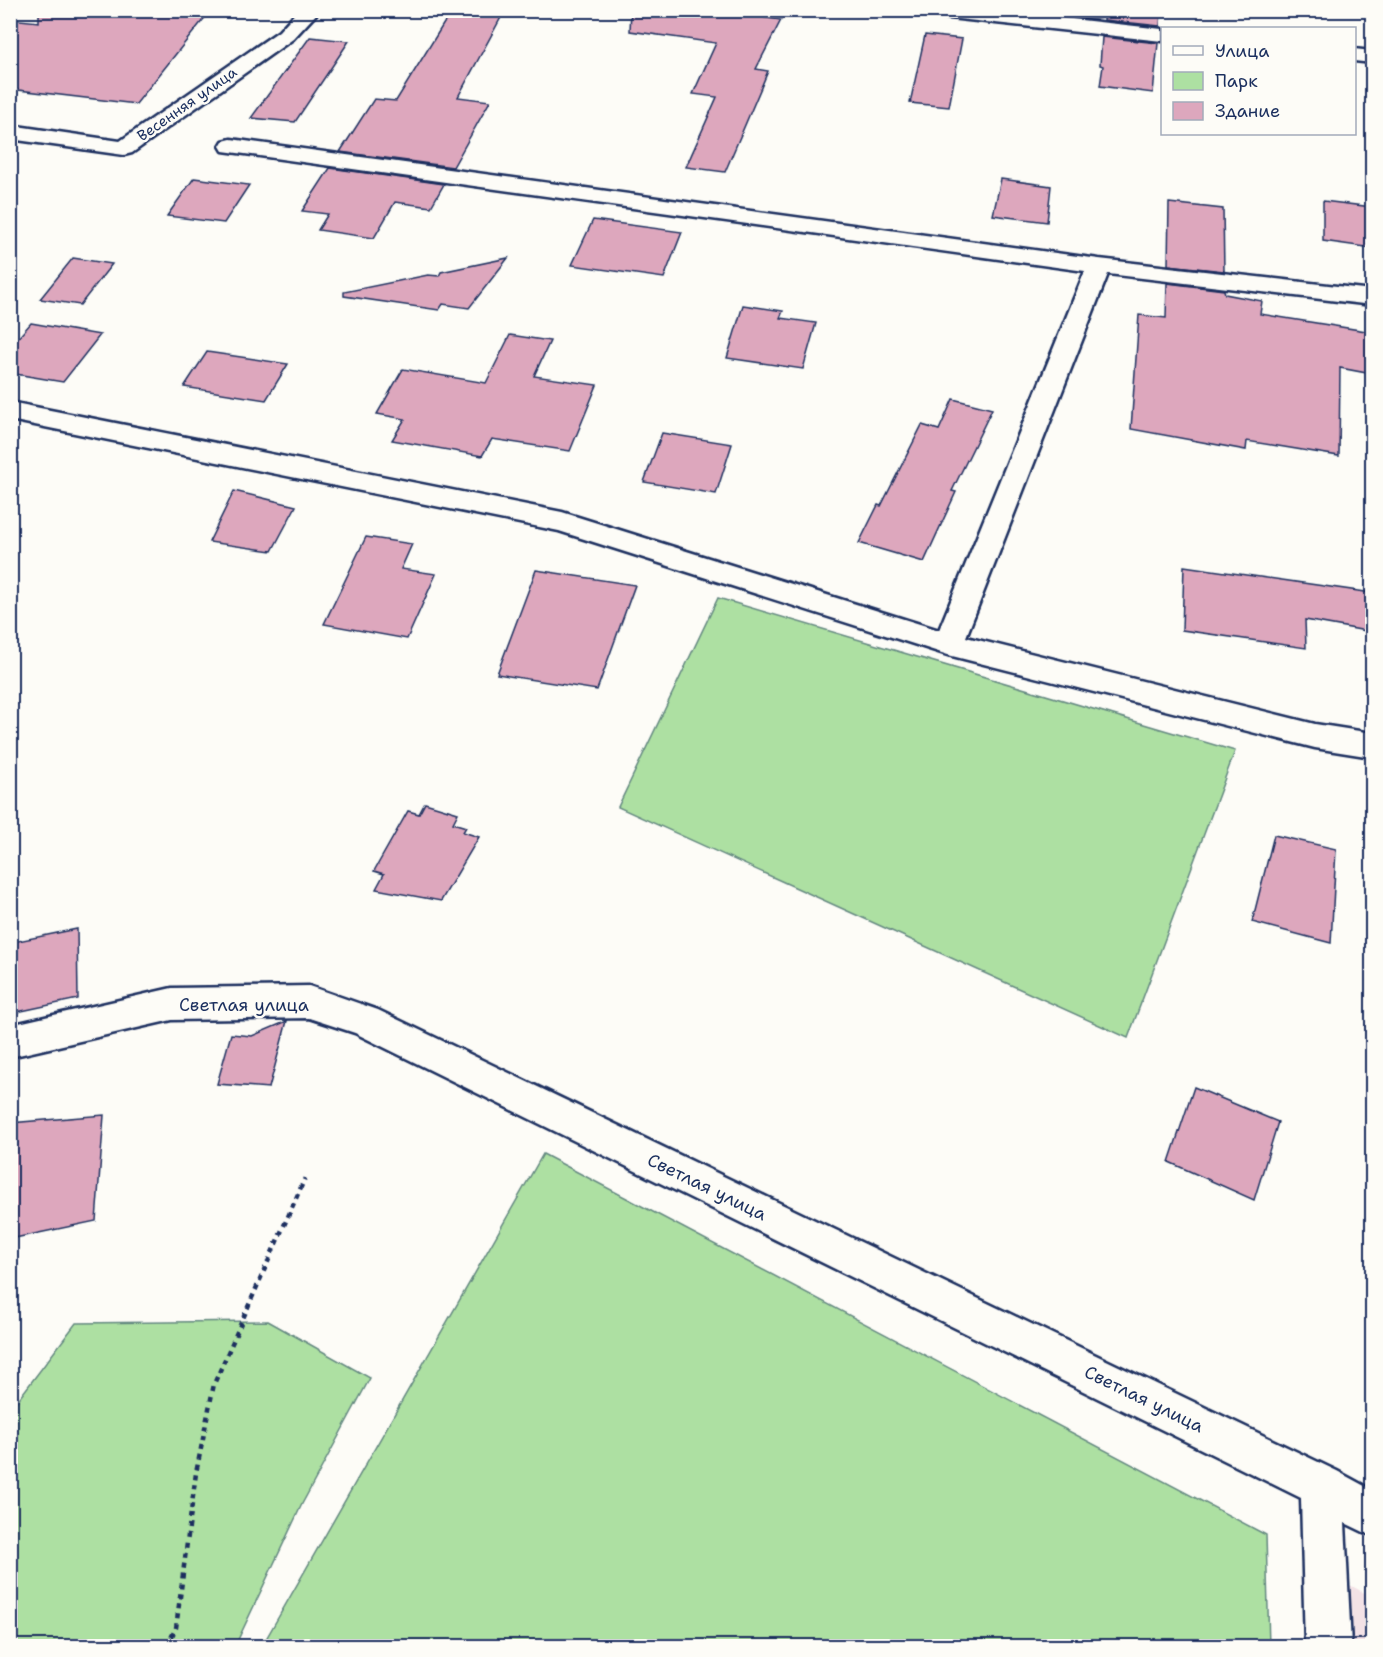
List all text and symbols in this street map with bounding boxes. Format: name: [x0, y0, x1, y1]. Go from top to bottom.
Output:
legend: [1161, 27, 1356, 135]
text: Улица: [1215, 39, 1269, 63]
street label: Весенняя улица: [133, 62, 241, 146]
text: Парк: [1215, 69, 1258, 93]
text: Здание: [1215, 99, 1280, 123]
street label: Светлая улица: [179, 993, 309, 1017]
street label: Светлая улица: [643, 1148, 771, 1226]
street label: Светлая улица: [1080, 1360, 1208, 1438]

